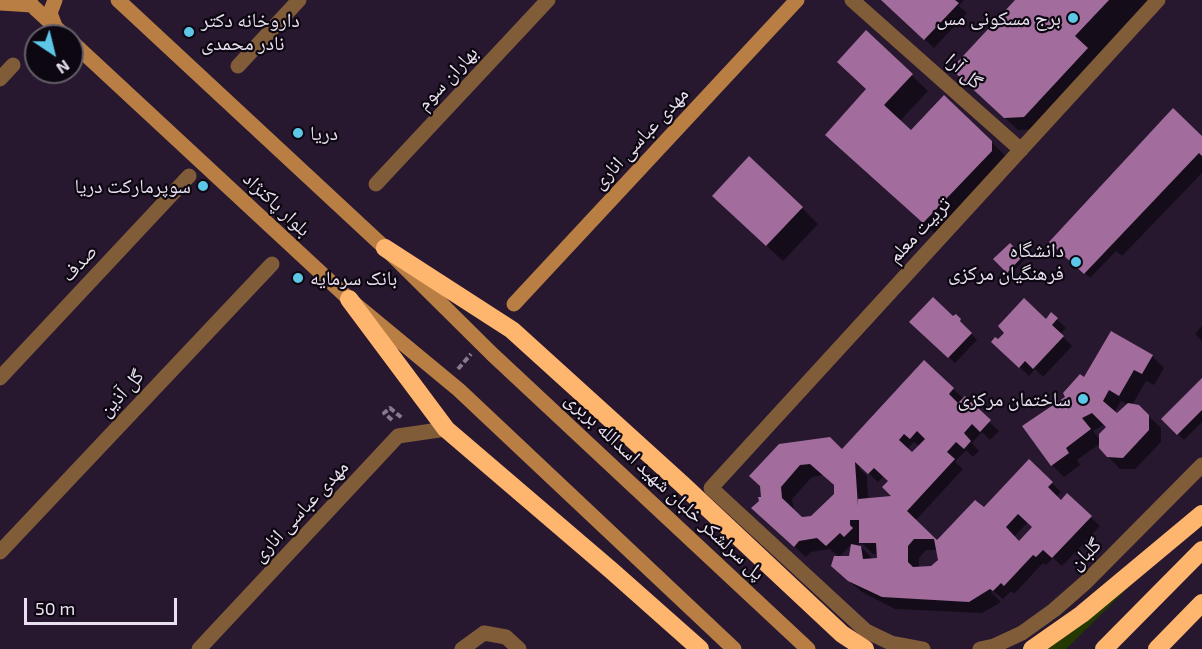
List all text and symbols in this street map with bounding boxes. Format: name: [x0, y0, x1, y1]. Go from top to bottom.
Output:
place label: برج مسکونی مس: [936, 6, 1061, 30]
place label: داروخانه دکتر نادر محمدی: [201, 8, 300, 55]
marker: برج مسکونی مس: [1066, 11, 1080, 25]
north arrow: [24, 24, 84, 84]
marker: داروخانه دکتر نادر محمدی: [182, 25, 196, 39]
street label: بهاران سوم: [411, 41, 483, 115]
street label: گل آرا: [940, 48, 988, 94]
text: N: [53, 56, 74, 79]
street label: مهدی عباسی اناری: [587, 82, 693, 194]
place label: دریا: [310, 121, 338, 145]
marker: دریا: [291, 126, 305, 140]
street label: بلوار پاکنژاد: [238, 167, 316, 241]
place label: سوپرمارکت دریا: [75, 174, 191, 198]
marker: سوپرمارکت دریا: [196, 179, 210, 193]
street label: تربیت معلم: [883, 192, 955, 268]
place label: دانشگاه فرهنگیان مرکزی: [948, 238, 1064, 285]
street label: صدف: [56, 239, 102, 287]
marker: دانشگاه فرهنگیان مرکزی: [1069, 255, 1083, 269]
place label: بانک سرمایه: [310, 266, 397, 290]
marker: بانک سرمایه: [291, 271, 305, 285]
street label: گل آذین: [93, 364, 149, 422]
street label: پل سرلشکر خلبان شهید اسدالله بربری: [560, 387, 770, 585]
place label: ساختمان مرکزی: [957, 387, 1071, 411]
marker: ساختمان مرکزی: [1076, 392, 1090, 406]
street label: مهدی عباسی اناری: [247, 455, 353, 567]
street label: گلبان: [1064, 533, 1106, 575]
scale bar: [27, 586, 180, 624]
text: 50 m: [35, 597, 75, 619]

